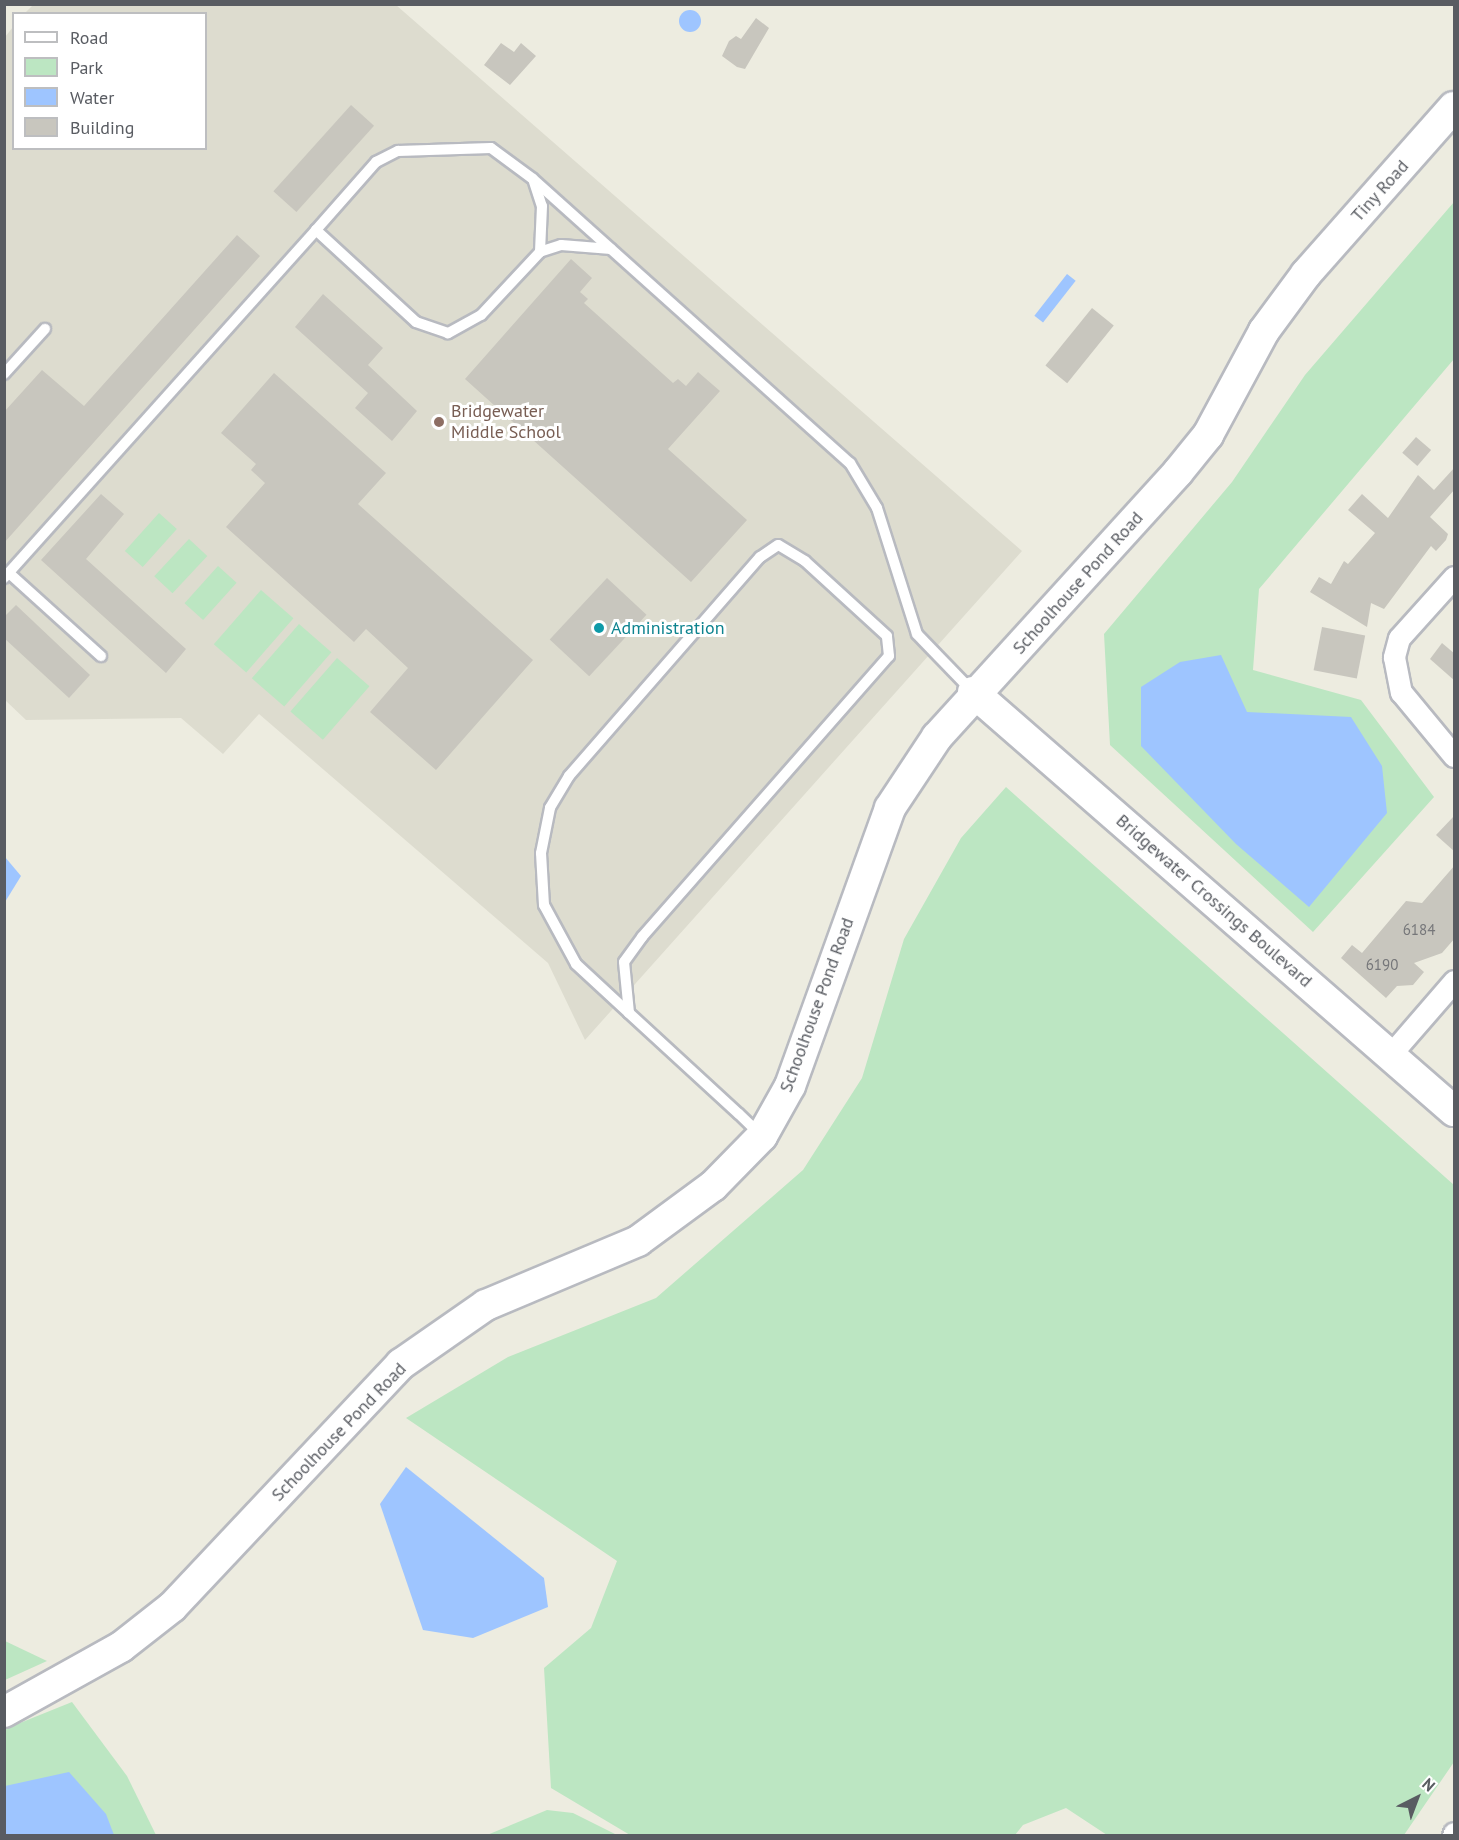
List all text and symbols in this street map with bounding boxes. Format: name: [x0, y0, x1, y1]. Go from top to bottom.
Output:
legend: [12, 12, 207, 150]
text: Road: [70, 26, 108, 49]
text: Park: [70, 56, 103, 79]
text: Water: [70, 86, 114, 109]
text: Building: [70, 116, 134, 139]
street label: Tiny Road: [1347, 156, 1413, 226]
place label: Bridgewater Middle School: [451, 401, 561, 444]
marker: Bridgewater Middle School: [432, 415, 446, 429]
street label: Schoolhouse Pond Road: [1008, 507, 1148, 659]
place label: Administration: [611, 617, 724, 639]
marker: Administration: [592, 621, 606, 635]
street label: Bridgewater Crossings Boulevard: [1112, 810, 1316, 992]
street label: Schoolhouse Pond Road: [775, 915, 859, 1095]
house number: 6184: [1403, 921, 1435, 939]
house number: 6190: [1366, 956, 1398, 974]
street label: Schoolhouse Pond Road: [267, 1358, 411, 1506]
north arrow: [1387, 1768, 1447, 1828]
text: N: [1418, 1774, 1440, 1796]

